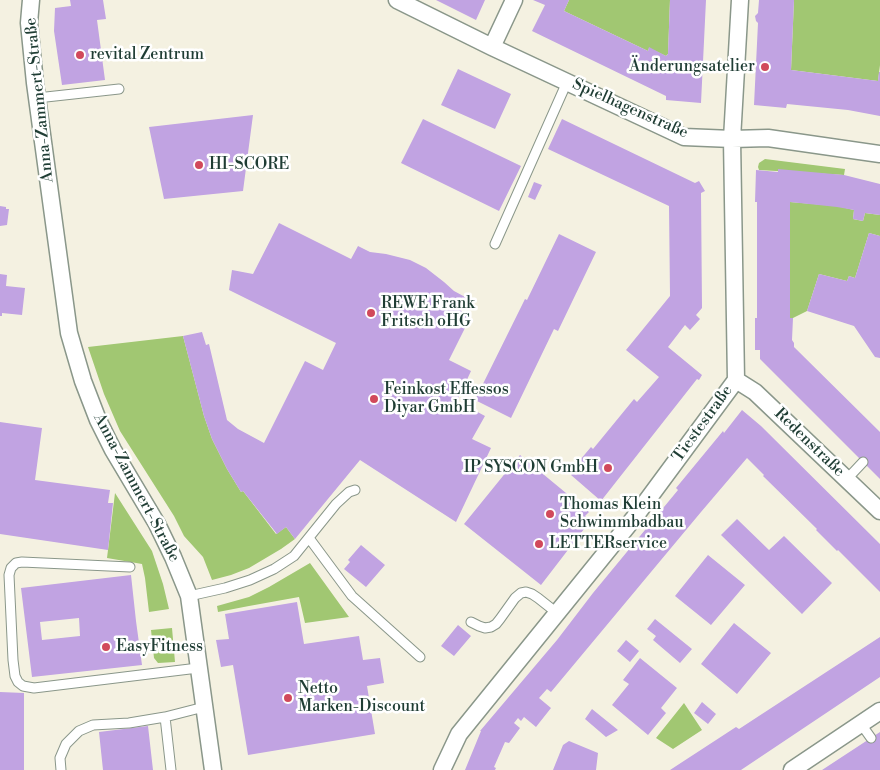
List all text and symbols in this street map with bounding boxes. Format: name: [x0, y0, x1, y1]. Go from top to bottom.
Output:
street label: Anna-Zammert-Straße: [22, 17, 58, 183]
place label: revital Zentrum: [90, 45, 204, 65]
marker: revital Zentrum: [74, 49, 86, 61]
place label: Änderungsatelier: [629, 57, 755, 77]
marker: Änderungsatelier: [759, 61, 771, 73]
street label: Spielhagenstraße: [569, 75, 691, 143]
place label: HI-SCORE: [209, 155, 289, 175]
marker: HI-SCORE: [193, 159, 205, 171]
place label: REWE Frank Fritsch oHG: [381, 294, 475, 332]
marker: REWE Frank Fritsch oHG: [365, 307, 377, 319]
place label: Feinkost Effessos Diyar GmbH: [384, 380, 509, 418]
street label: Tiestestraße: [669, 382, 737, 466]
marker: Feinkost Effessos Diyar GmbH: [368, 393, 380, 405]
street label: Redenstraße: [770, 405, 848, 481]
street label: Anna-Zammert-Straße: [89, 410, 183, 566]
place label: IP SYSCON GmbH: [464, 458, 598, 478]
marker: IP SYSCON GmbH: [602, 462, 614, 474]
place label: Thomas Klein Schwimmbadbau: [560, 495, 684, 533]
marker: Thomas Klein Schwimmbadbau: [544, 508, 556, 520]
place label: LETTERservice: [549, 534, 667, 554]
marker: LETTERservice: [533, 538, 545, 550]
place label: EasyFitness: [116, 637, 203, 657]
marker: EasyFitness: [100, 641, 112, 653]
place label: Netto Marken-Discount: [298, 679, 425, 717]
marker: Netto Marken-Discount: [282, 692, 294, 704]

